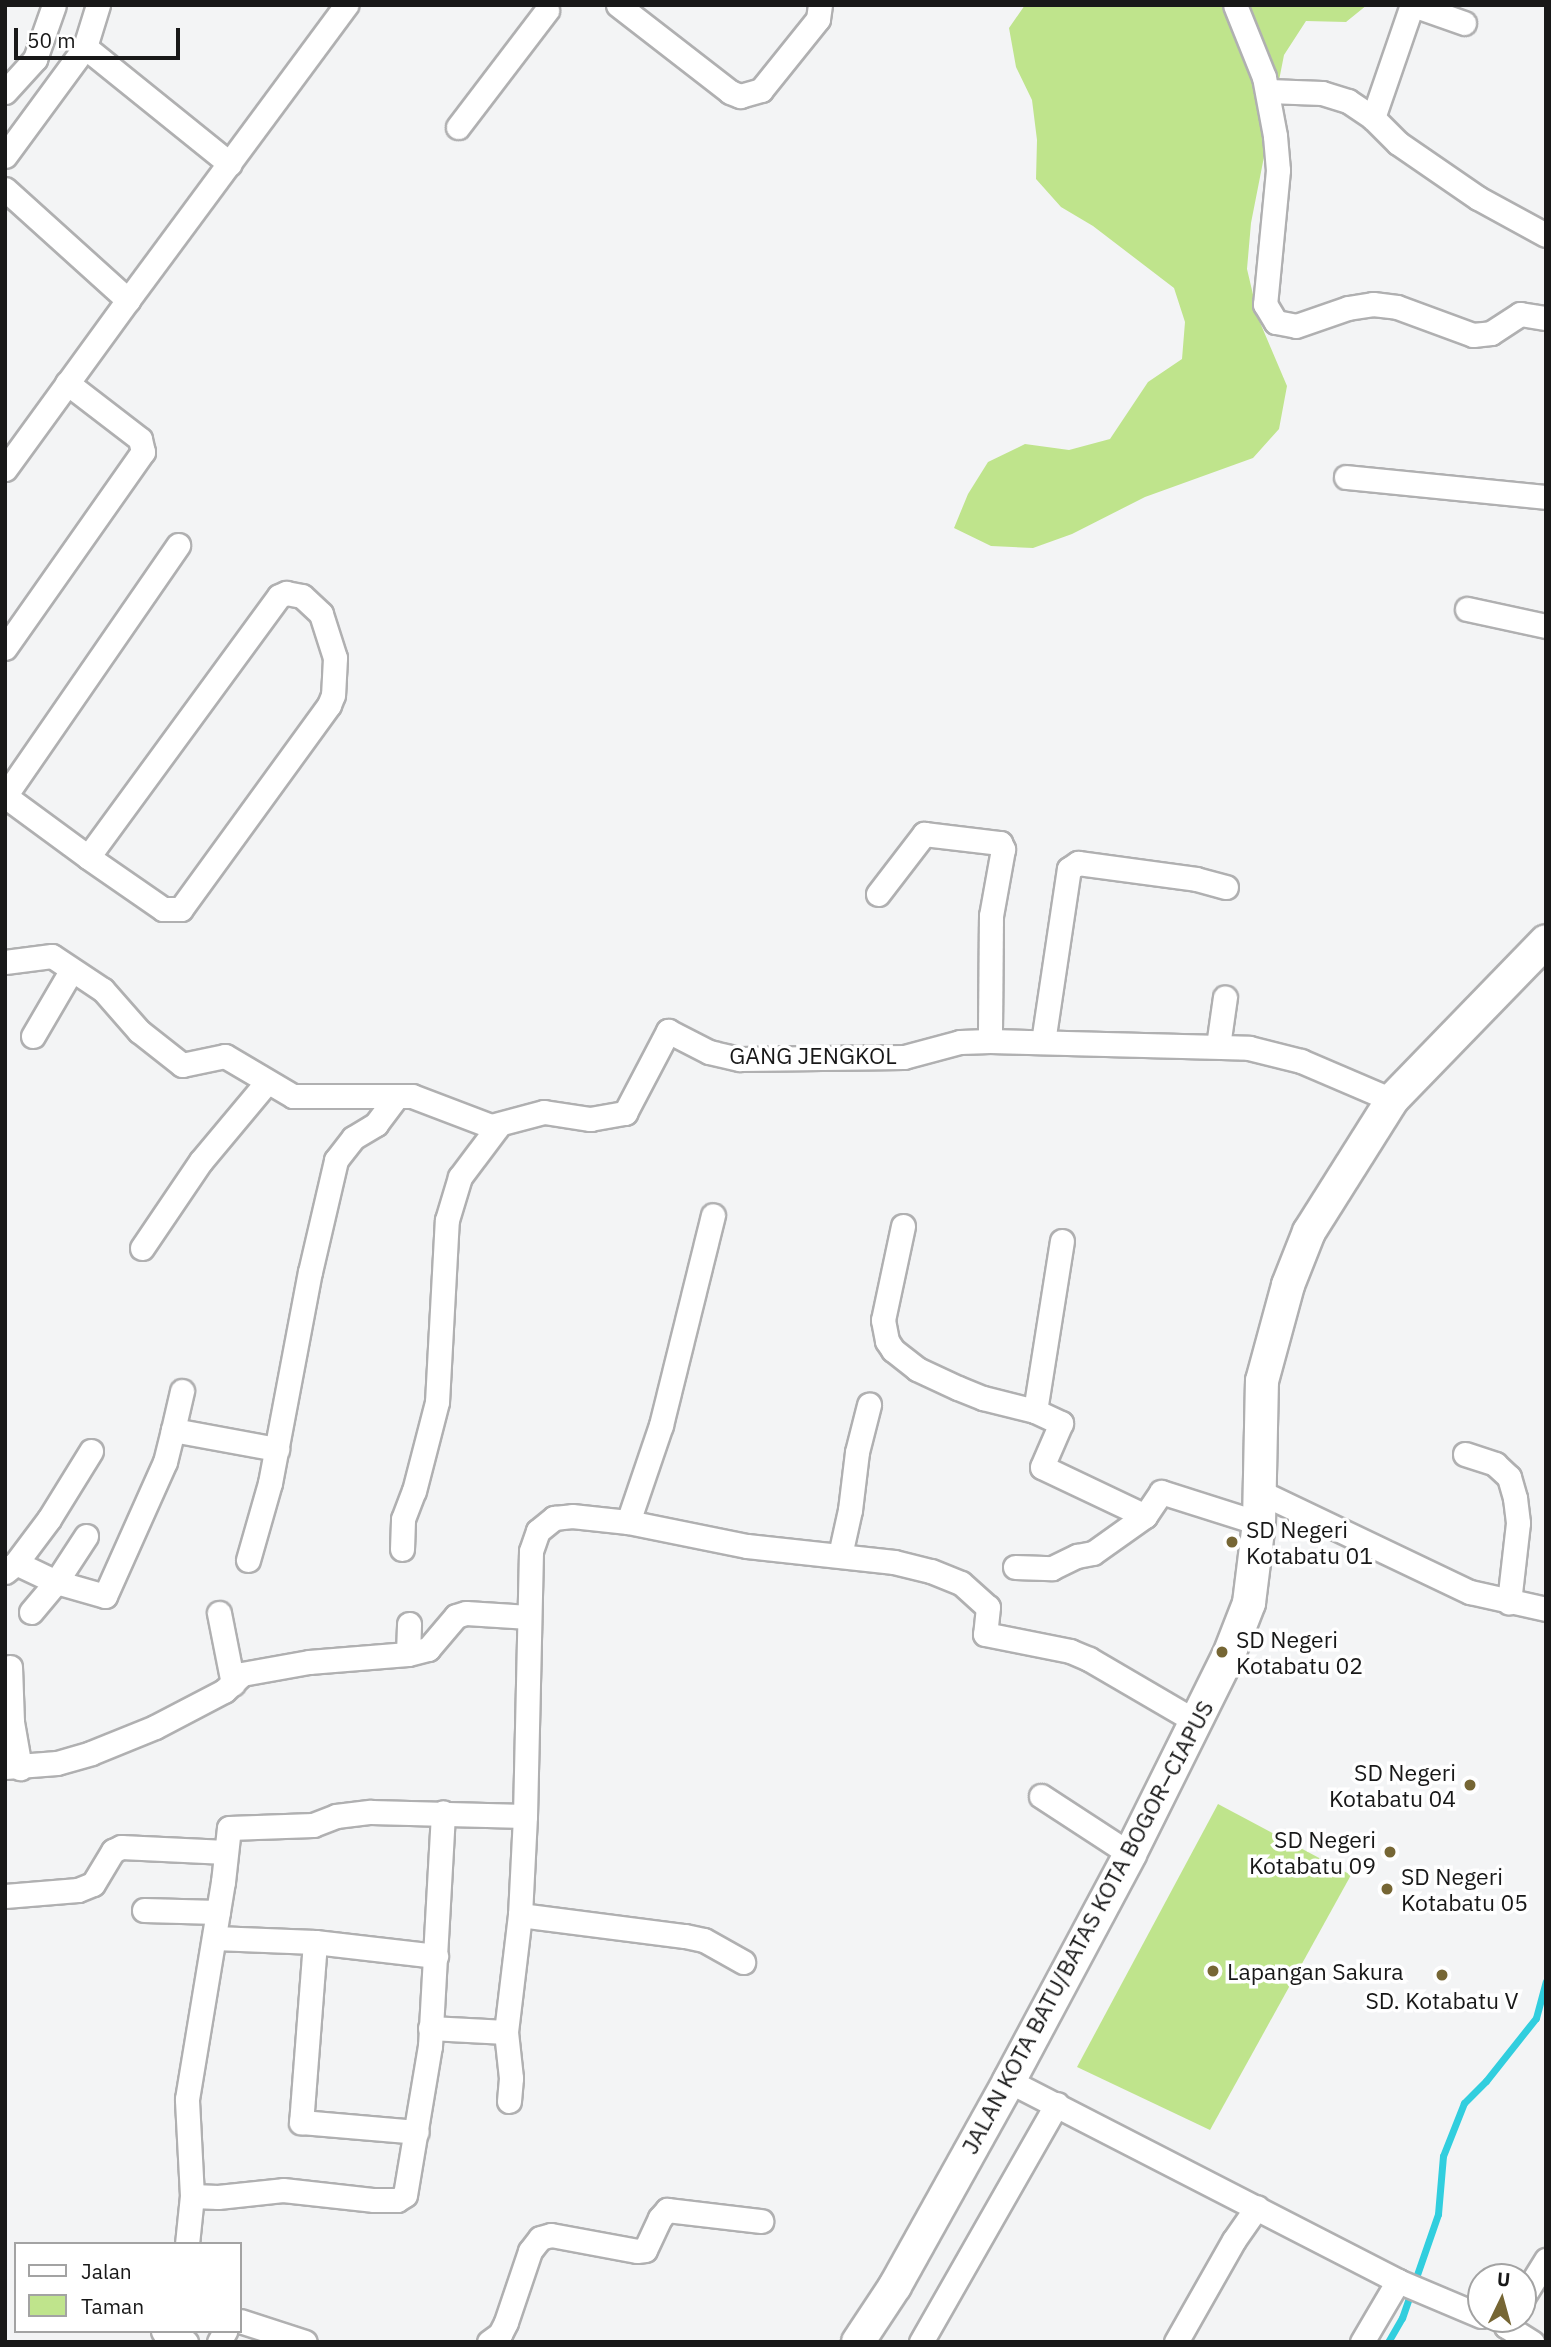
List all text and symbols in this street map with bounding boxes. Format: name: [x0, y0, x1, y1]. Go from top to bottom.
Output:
scale bar: [18, 14, 184, 58]
text: 50 m: [27, 26, 76, 54]
street label: GANG JENGKOL: [729, 1041, 897, 1069]
place label: SD Negeri Kotabatu 01: [1246, 1515, 1373, 1569]
marker: SD Negeri Kotabatu 01: [1224, 1534, 1240, 1550]
place label: SD Negeri Kotabatu 02: [1236, 1625, 1363, 1679]
marker: SD Negeri Kotabatu 02: [1214, 1644, 1230, 1660]
street label: JALAN KOTA BATU/BATAS KOTA BOGOR–CIAPUS: [955, 1696, 1219, 2158]
place label: SD Negeri Kotabatu 04: [1329, 1758, 1456, 1812]
marker: SD Negeri Kotabatu 04: [1462, 1777, 1478, 1793]
place label: SD Negeri Kotabatu 09: [1249, 1825, 1376, 1879]
marker: SD Negeri Kotabatu 09: [1382, 1844, 1398, 1860]
place label: SD Negeri Kotabatu 05: [1401, 1862, 1528, 1916]
marker: SD Negeri Kotabatu 05: [1379, 1881, 1395, 1897]
place label: Lapangan Sakura: [1227, 1957, 1404, 1985]
marker: Lapangan Sakura: [1205, 1963, 1221, 1979]
marker: SD. Kotabatu V: [1434, 1967, 1450, 1983]
place label: SD. Kotabatu V: [1365, 1986, 1519, 2014]
legend: [14, 2242, 242, 2333]
text: Jalan: [81, 2257, 132, 2285]
north arrow: [1467, 2263, 1537, 2333]
text: U: [1496, 2267, 1511, 2292]
text: Taman: [81, 2292, 144, 2320]

